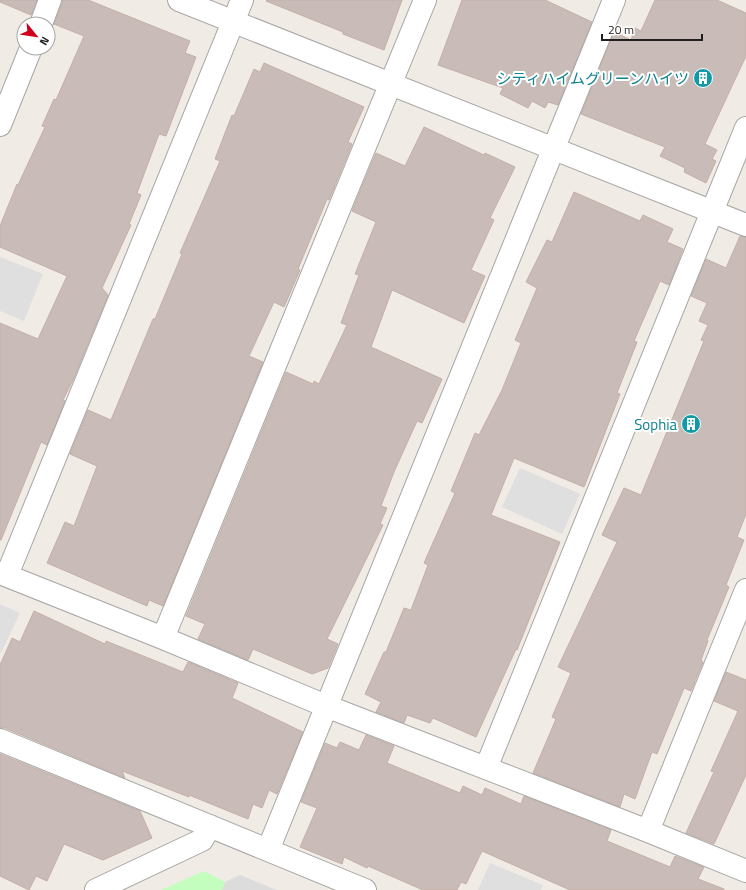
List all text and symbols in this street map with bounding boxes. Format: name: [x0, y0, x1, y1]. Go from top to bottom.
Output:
north arrow: [16, 16, 56, 56]
scale bar: [602, 16, 702, 42]
text: 20 m: [608, 20, 634, 39]
text: N: [36, 34, 53, 48]
place label: シティハイムグリーンハイツ: [497, 67, 689, 90]
building icon: シティハイムグリーンハイツ: [692, 67, 714, 89]
place label: Sophia: [634, 413, 677, 436]
building icon: Sophia: [680, 413, 702, 435]

